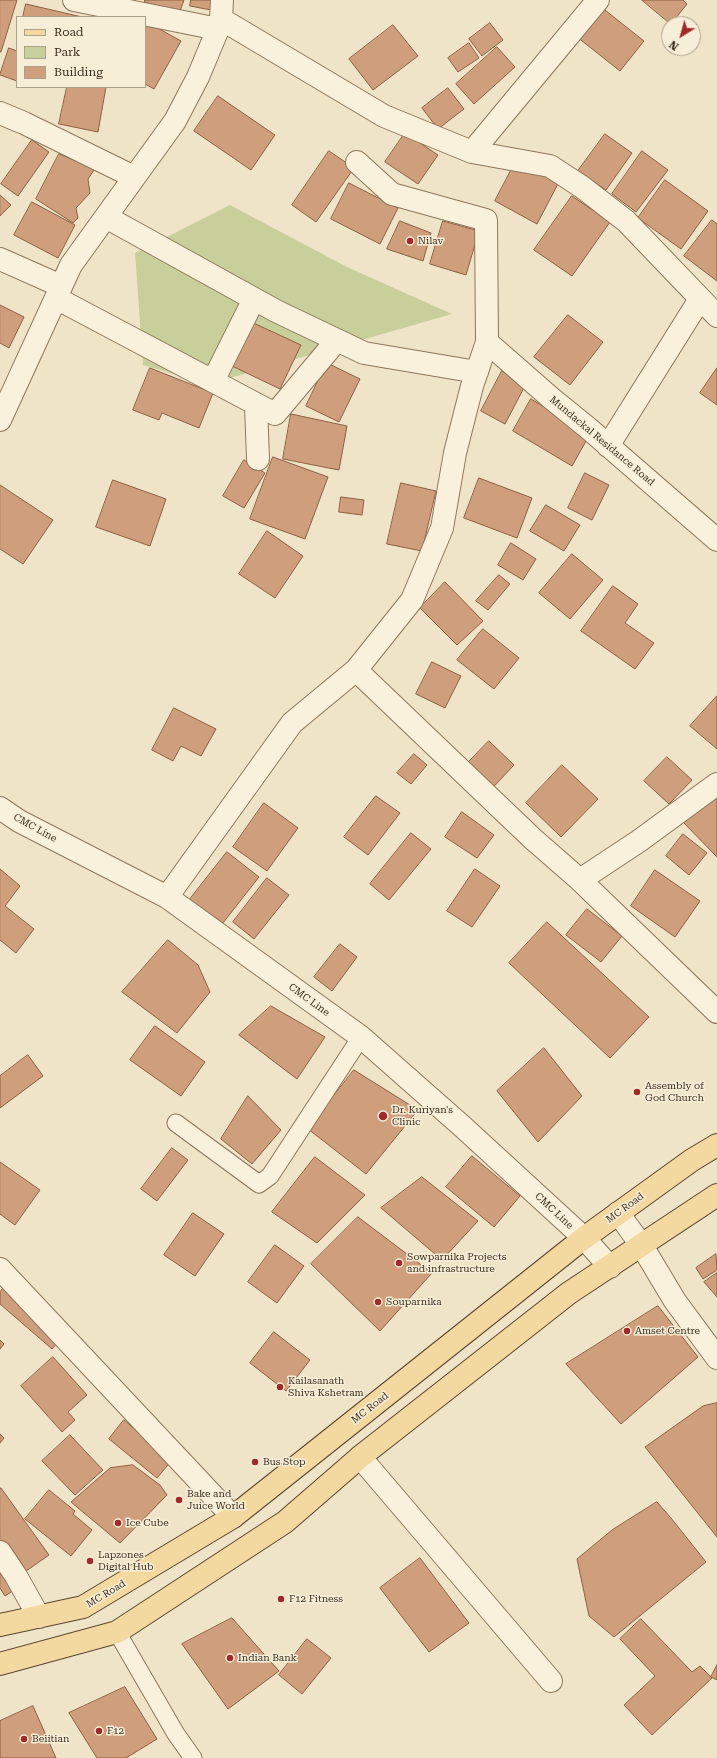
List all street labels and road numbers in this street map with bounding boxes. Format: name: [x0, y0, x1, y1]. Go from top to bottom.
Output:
street label: Mundackal Residance Road: [547, 394, 657, 488]
street label: CMC Line: [11, 811, 59, 845]
street label: CMC Line: [286, 981, 332, 1019]
street label: CMC Line: [532, 1190, 576, 1232]
street label: MC Road: [604, 1190, 646, 1226]
street label: MC Road: [349, 1390, 391, 1426]
street label: MC Road: [84, 1578, 128, 1610]

